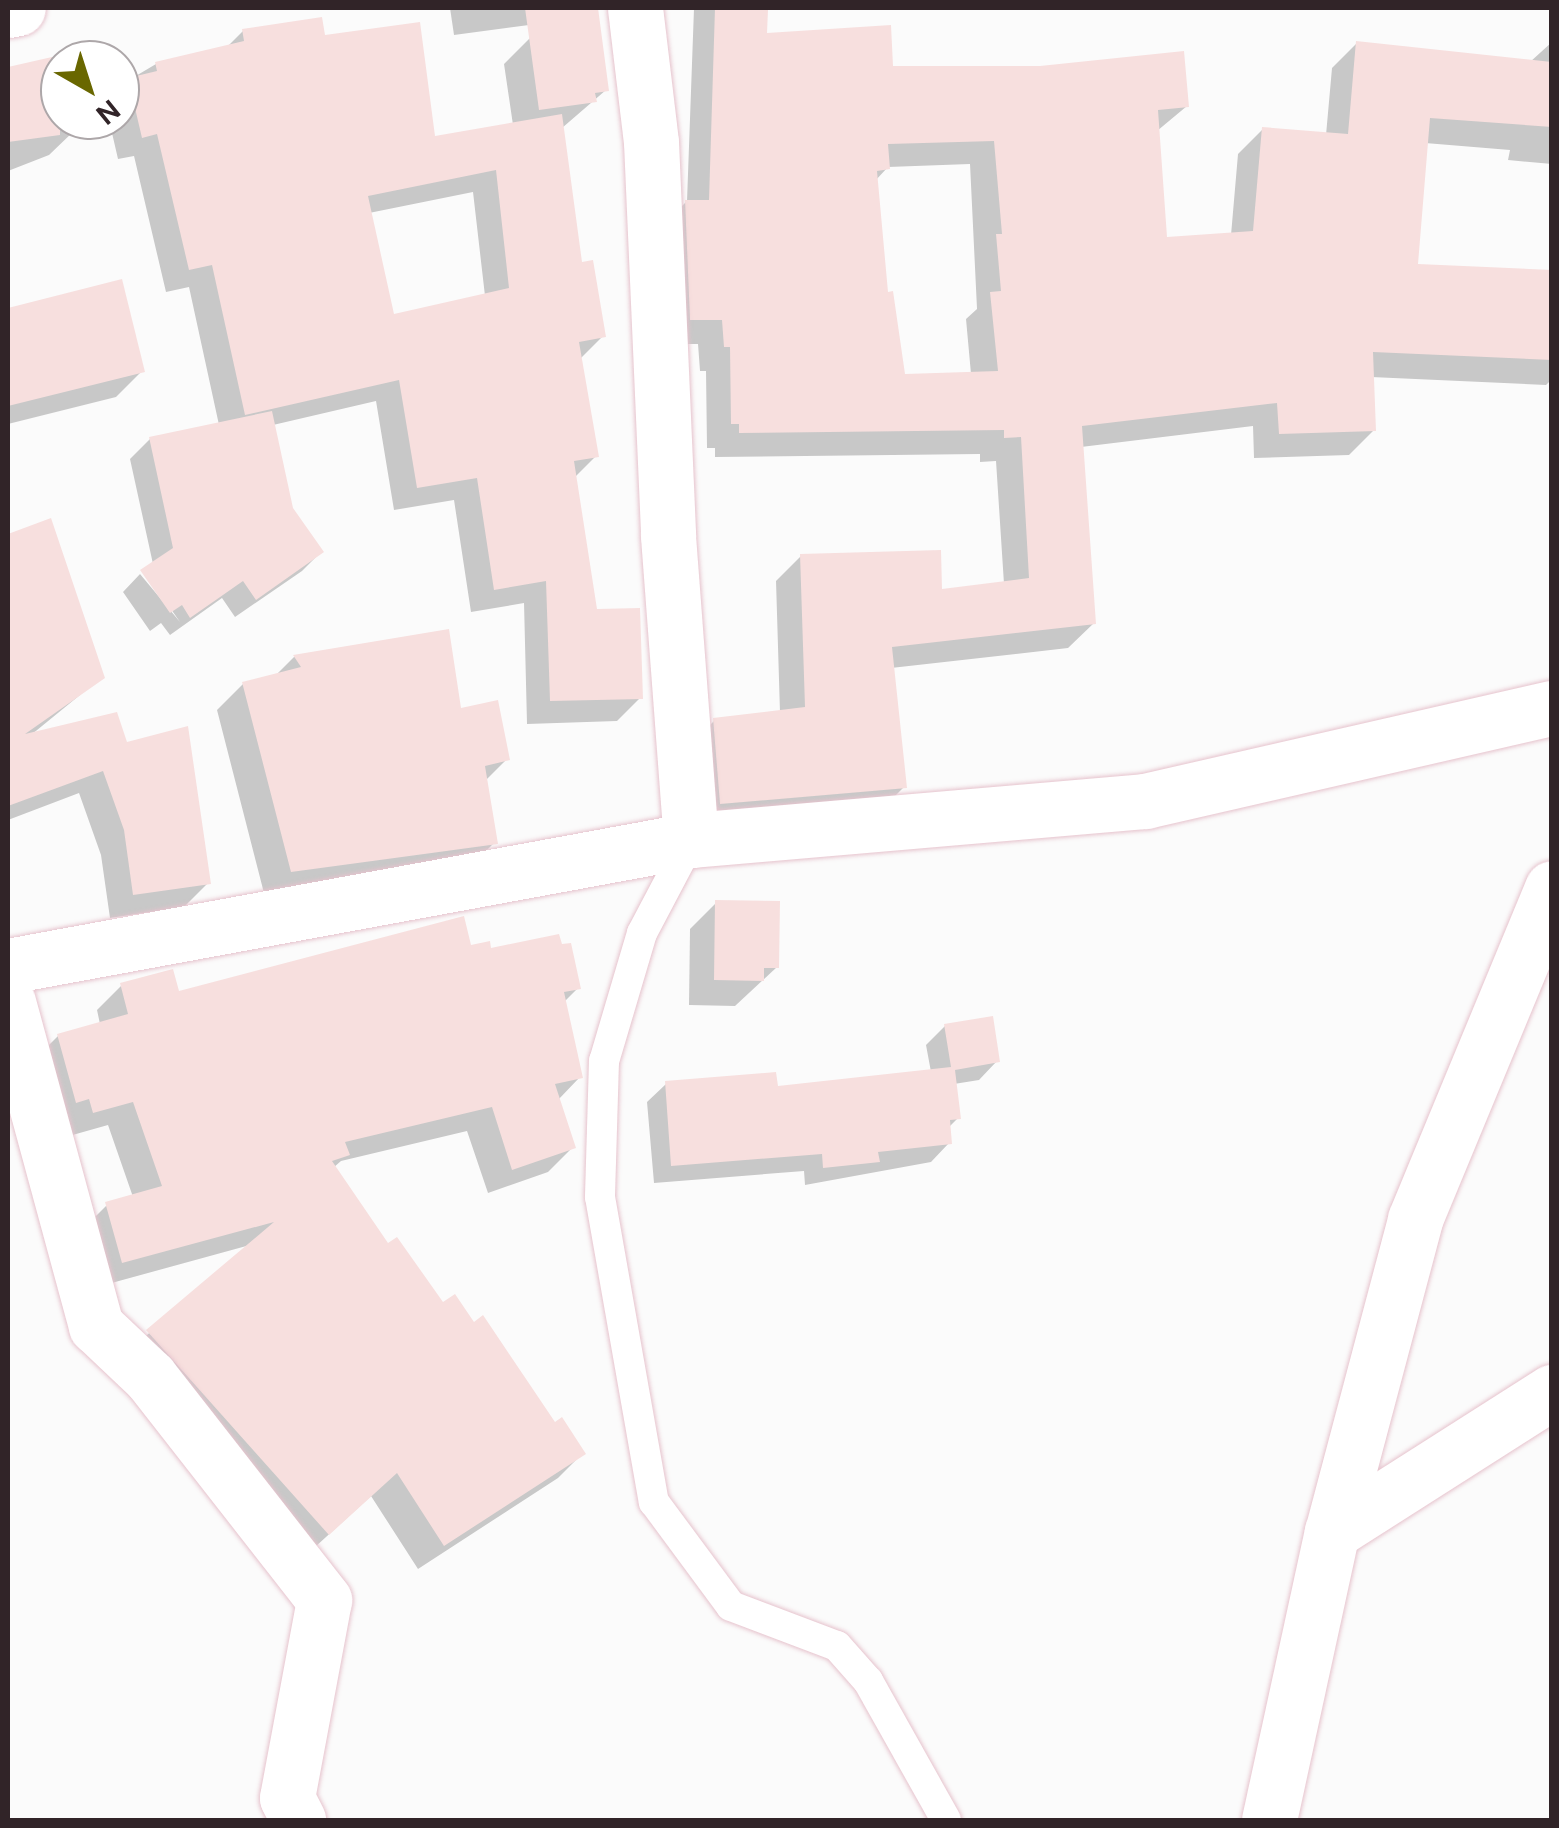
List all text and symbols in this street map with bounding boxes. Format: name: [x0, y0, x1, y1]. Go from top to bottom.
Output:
north arrow: [40, 40, 140, 140]
text: N: [88, 91, 128, 133]

